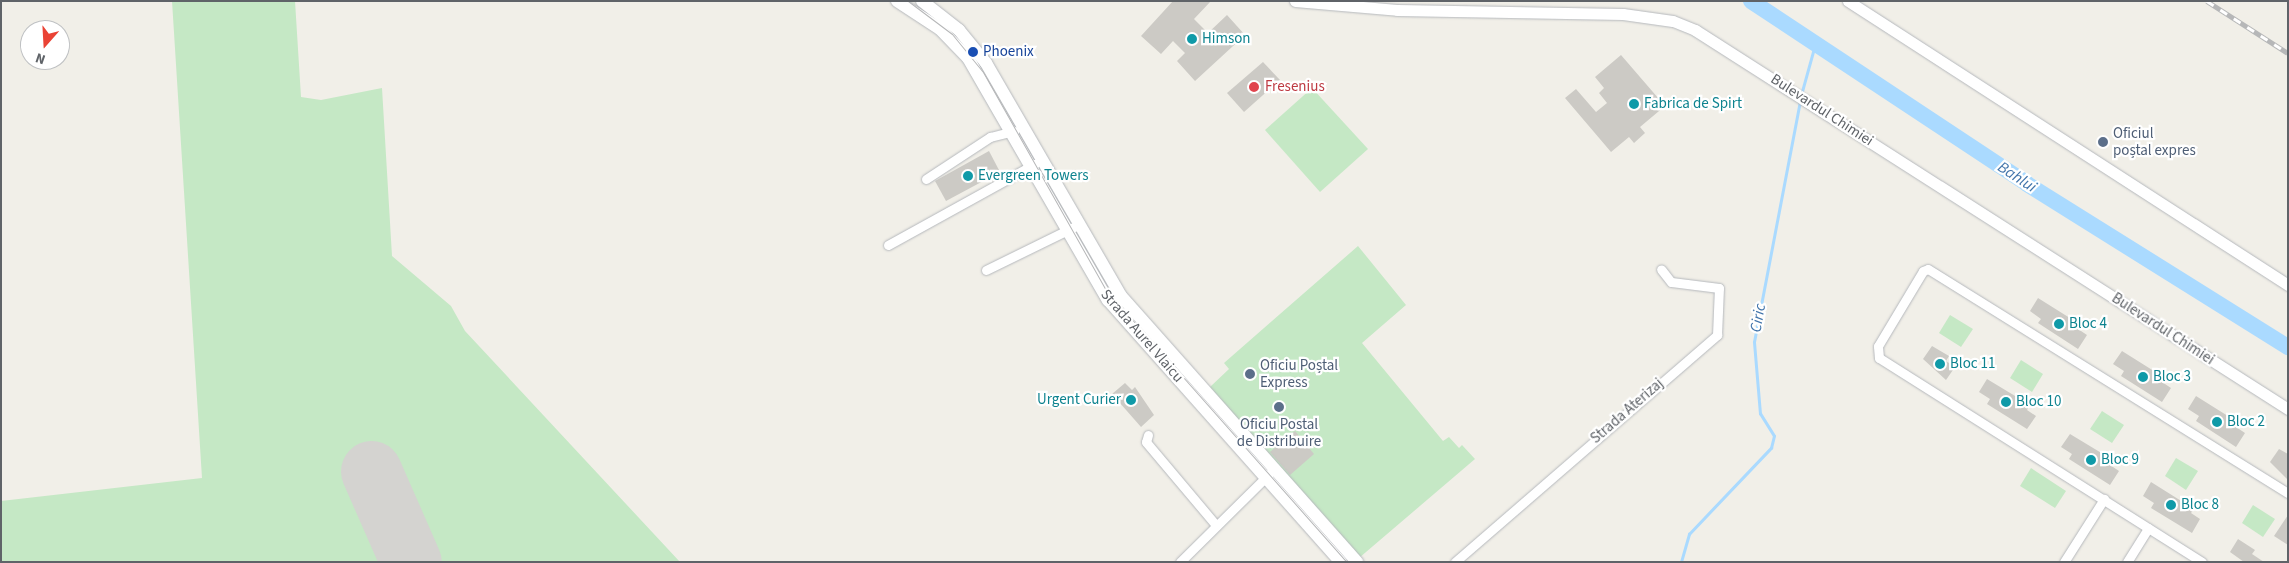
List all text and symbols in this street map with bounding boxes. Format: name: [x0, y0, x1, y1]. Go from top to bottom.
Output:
north arrow: [20, 20, 70, 70]
place label: Himson: [1202, 30, 1251, 48]
marker: Himson: [1186, 33, 1198, 45]
place label: Phoenix: [983, 43, 1034, 61]
marker: Phoenix: [967, 46, 979, 58]
text: N: [33, 47, 48, 69]
street label: Bulevardul Chimiei: [1767, 70, 1877, 150]
place label: Fresenius: [1265, 78, 1325, 96]
marker: Fresenius: [1247, 80, 1261, 94]
place label: Fabrica de Spirt: [1644, 95, 1742, 113]
marker: Fabrica de Spirt: [1628, 98, 1640, 110]
place label: Oficiul poștal expres: [2113, 124, 2196, 159]
marker: Oficiul poștal expres: [2097, 136, 2109, 148]
water label: Bahlui: [1994, 157, 2040, 197]
place label: Evergreen Towers: [978, 167, 1089, 185]
marker: Evergreen Towers: [962, 170, 974, 182]
street label: Strada Aurel Vlaicu: [1097, 286, 1187, 386]
street label: Bulevardul Chimiei: [2108, 289, 2218, 369]
water label: Ciric: [1746, 302, 1770, 334]
place label: Bloc 4: [2069, 315, 2107, 333]
marker: Bloc 4: [2053, 318, 2065, 330]
place label: Bloc 11: [1950, 355, 1996, 373]
place label: Oficiu Poștal Express: [1260, 356, 1338, 391]
marker: Bloc 11: [1934, 358, 1946, 370]
marker: Oficiu Poștal Express: [1244, 368, 1256, 380]
place label: Bloc 3: [2153, 368, 2191, 386]
marker: Bloc 3: [2137, 371, 2149, 383]
street label: Strada Aterizaj: [1587, 375, 1667, 447]
place label: Urgent Curier: [1037, 391, 1121, 409]
place label: Bloc 10: [2016, 393, 2062, 411]
marker: Urgent Curier: [1125, 394, 1137, 406]
marker: Bloc 10: [2000, 396, 2012, 408]
marker: Oficiu Postal de Distribuire: [1273, 401, 1285, 413]
place label: Bloc 2: [2227, 413, 2265, 431]
place label: Oficiu Postal de Distribuire: [1237, 415, 1321, 450]
marker: Bloc 2: [2211, 416, 2223, 428]
place label: Bloc 9: [2101, 451, 2139, 469]
marker: Bloc 9: [2085, 454, 2097, 466]
place label: Bloc 8: [2181, 496, 2219, 514]
marker: Bloc 8: [2165, 499, 2177, 511]

